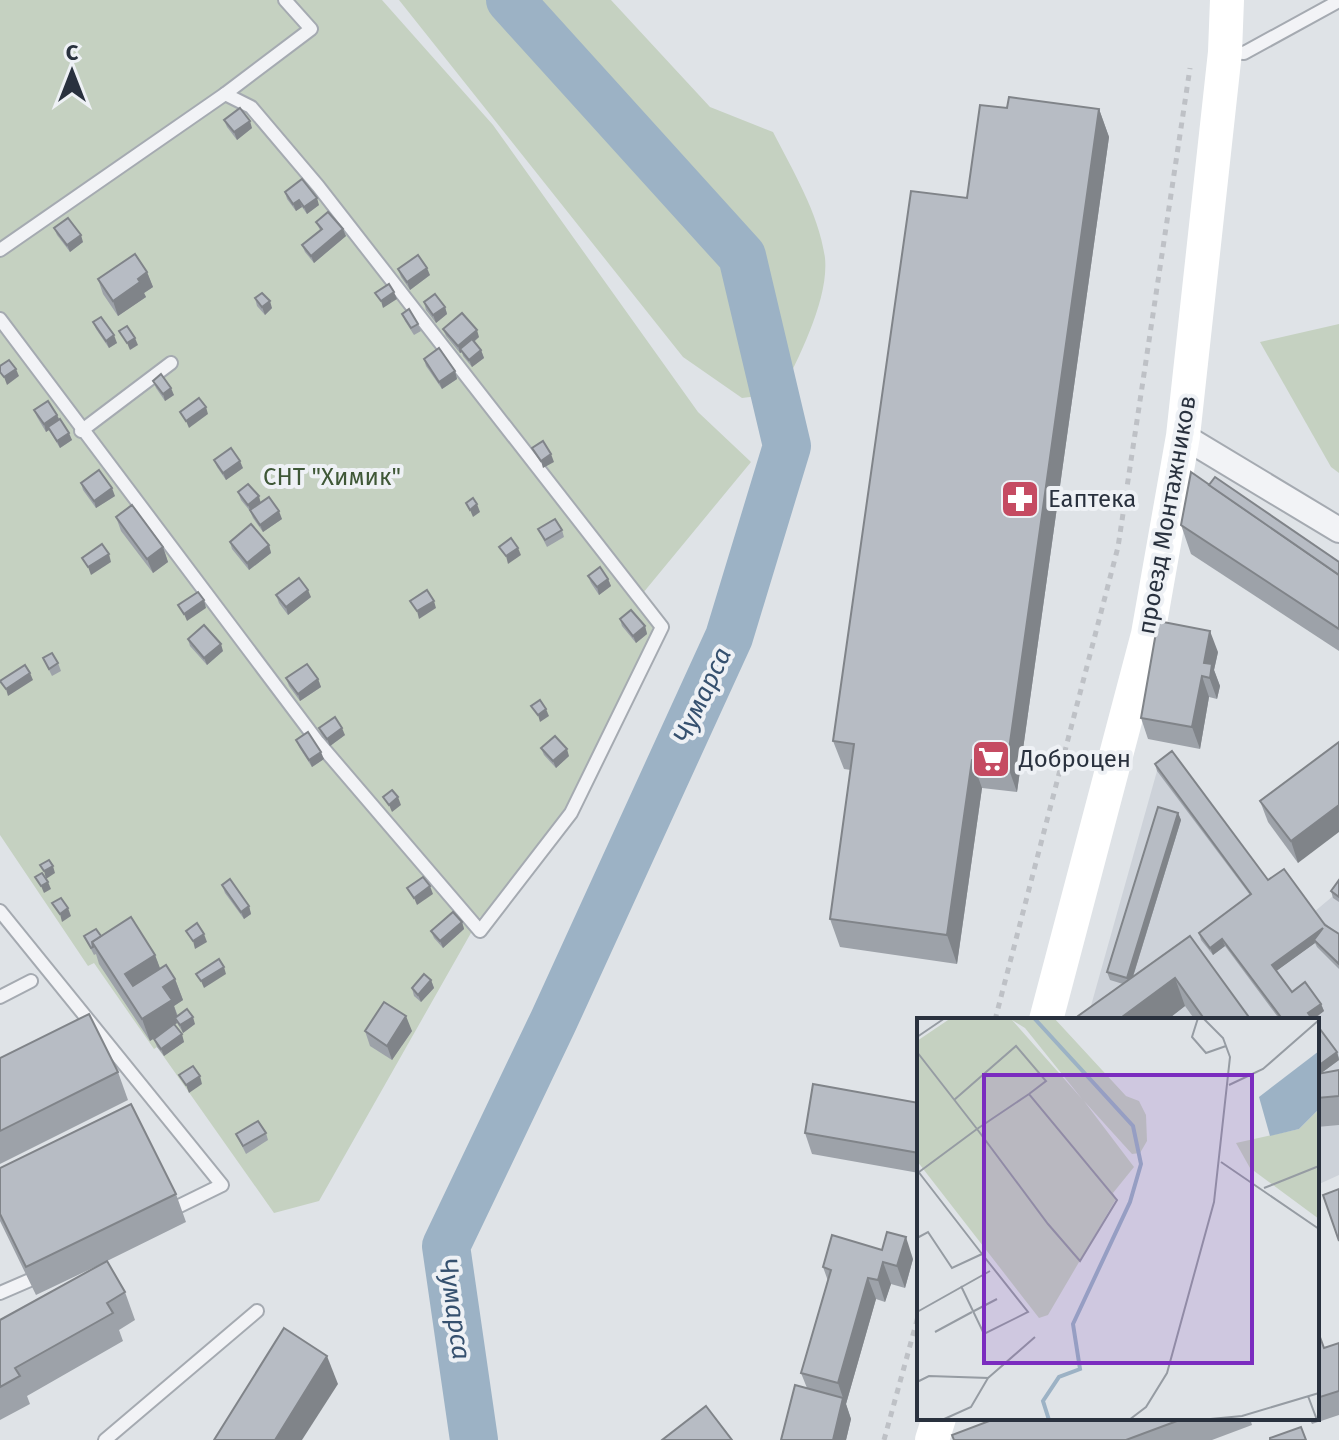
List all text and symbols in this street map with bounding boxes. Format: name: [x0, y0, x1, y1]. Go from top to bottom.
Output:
north arrow: [32, 32, 112, 112]
text: С: [66, 39, 79, 66]
street label: проезд Монтажников: [1132, 393, 1202, 637]
park label: СНТ "Химик": [263, 463, 401, 491]
pharmacy icon: Еаптека: [999, 478, 1041, 520]
place label: Еаптека: [1048, 485, 1136, 513]
water label: Чумарса: [667, 642, 738, 748]
supermarket icon: Доброцен: [970, 738, 1012, 780]
place label: Доброцен: [1018, 745, 1131, 773]
inset map: [917, 1018, 1319, 1420]
water label: Чумарса: [432, 1256, 477, 1362]

